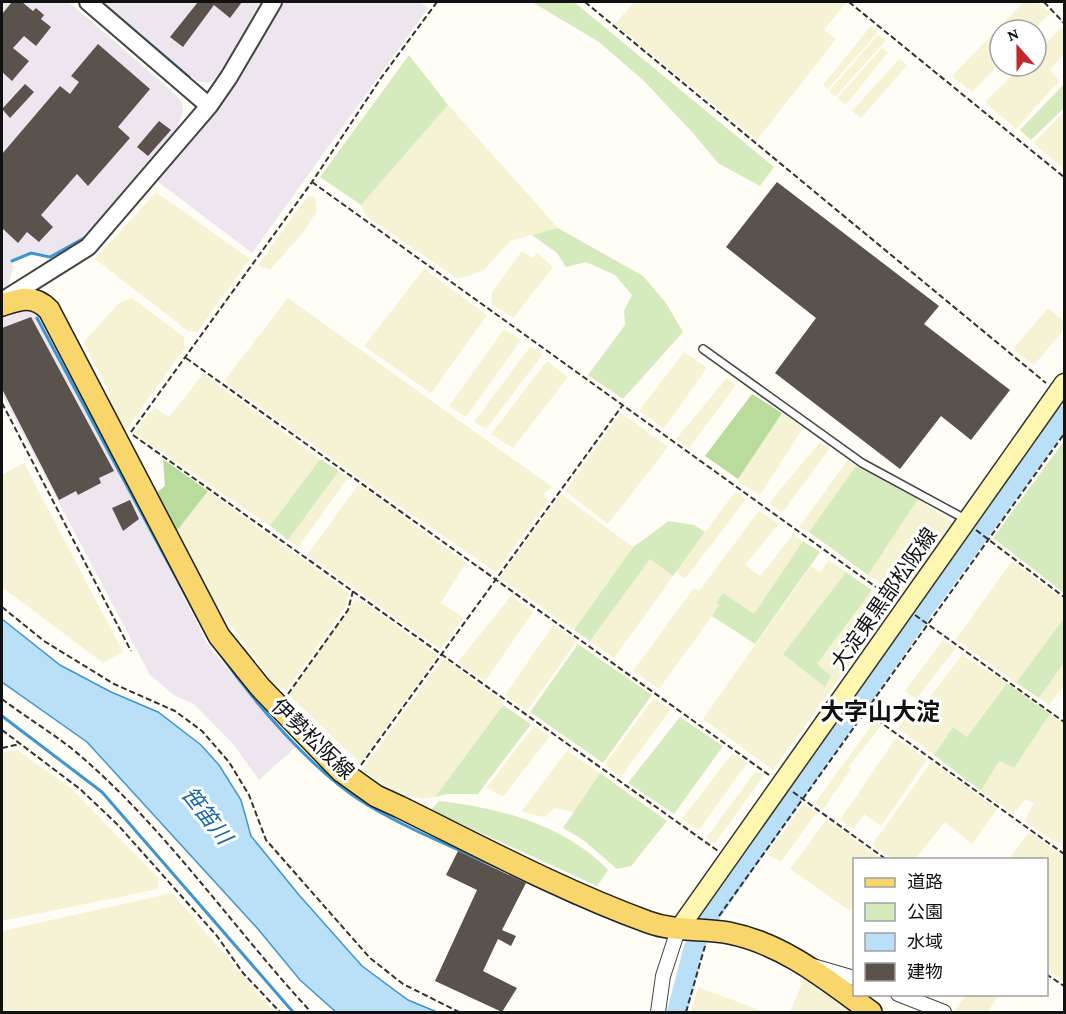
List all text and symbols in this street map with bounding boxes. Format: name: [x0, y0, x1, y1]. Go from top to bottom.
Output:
north arrow: [988, 18, 1048, 78]
text: N: [1005, 25, 1021, 44]
street label: 大淀東黒部松阪線: [826, 523, 942, 675]
street label: 伊勢松阪線: [267, 694, 359, 784]
district label: 大字山大淀: [820, 698, 940, 725]
water label: 笹笛川: [176, 782, 238, 851]
legend: [853, 858, 1048, 996]
text: 道路: [907, 872, 943, 892]
text: 公園: [907, 902, 943, 922]
text: 水域: [907, 932, 943, 952]
text: 建物: [907, 962, 943, 982]

